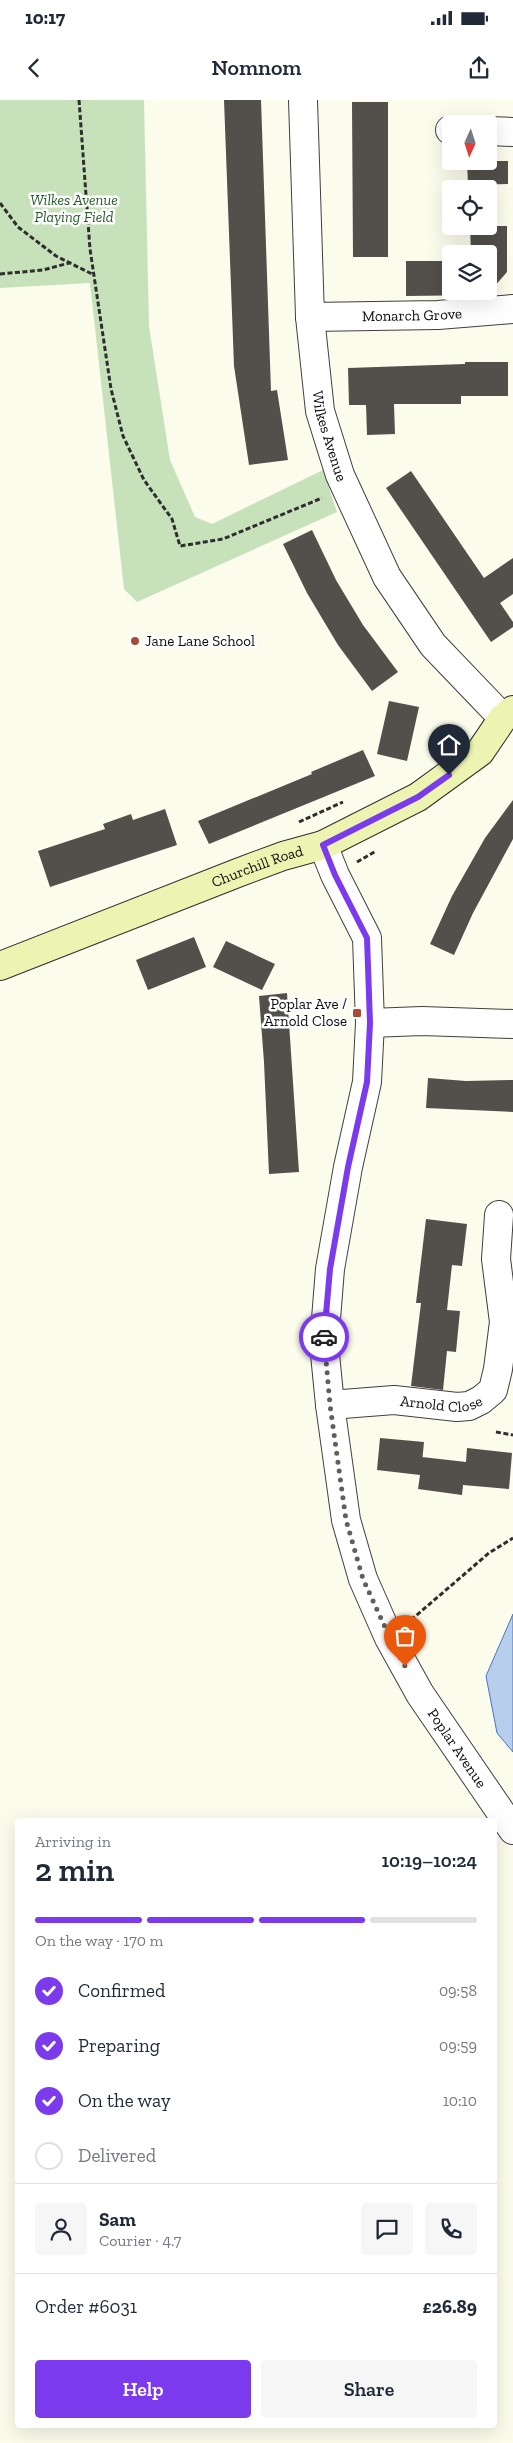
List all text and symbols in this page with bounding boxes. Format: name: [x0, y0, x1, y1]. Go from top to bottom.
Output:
text: 10:17: [25, 6, 65, 29]
icon: back: [20, 54, 48, 82]
text: Nomnom: [211, 54, 302, 81]
icon: share: [465, 54, 493, 82]
north arrow: [442, 115, 498, 170]
map controls: [442, 115, 497, 300]
button: locate: [442, 180, 497, 235]
park label: Wilkes Avenue Playing Field: [30, 191, 118, 226]
button: layers: [442, 245, 497, 300]
street label: Monarch Grove: [362, 304, 463, 325]
street label: Wilkes Avenue: [309, 390, 351, 484]
place label: Jane Lane School: [145, 632, 255, 650]
marker: Jane Lane School: [129, 635, 141, 647]
pin: [428, 724, 470, 775]
icon: home: [435, 731, 463, 759]
street label: Churchill Road: [209, 842, 306, 891]
place label: Poplar Ave / Arnold Close: [264, 995, 347, 1030]
marker: Poplar Ave / Arnold Close: [351, 1007, 363, 1019]
courier: [299, 1312, 349, 1362]
icon: car: [310, 1323, 338, 1351]
street label: Arnold Close: [399, 1392, 485, 1416]
pin: [384, 1615, 426, 1666]
icon: bag: [391, 1622, 419, 1650]
street label: Poplar Avenue: [424, 1705, 491, 1791]
text: Arriving in: [35, 1832, 111, 1851]
text: 10:19–10:24: [381, 1849, 477, 1872]
text: 2 min: [35, 1851, 114, 1889]
text: On the way · 170 m: [35, 1931, 163, 1950]
icon: check: [35, 1977, 63, 2005]
text: Confirmed: [78, 1979, 165, 2002]
text: 09:58: [439, 1981, 477, 2000]
icon: check: [35, 2032, 63, 2060]
text: Preparing: [78, 2034, 160, 2057]
text: 09:59: [439, 2036, 477, 2055]
icon: check: [35, 2087, 63, 2115]
text: On the way: [78, 2089, 171, 2112]
text: 10:10: [443, 2091, 477, 2110]
text: Delivered: [78, 2144, 156, 2167]
button: person: [35, 2203, 87, 2255]
button: chat: [361, 2203, 413, 2255]
button: phone: [425, 2203, 477, 2255]
text: Sam: [99, 2208, 136, 2231]
text: Courier · 4.7: [99, 2231, 181, 2250]
text: Order #6031: [35, 2295, 137, 2318]
text: £26.89: [422, 2295, 477, 2318]
button: Help: [35, 2360, 251, 2418]
button: Share: [261, 2360, 477, 2418]

